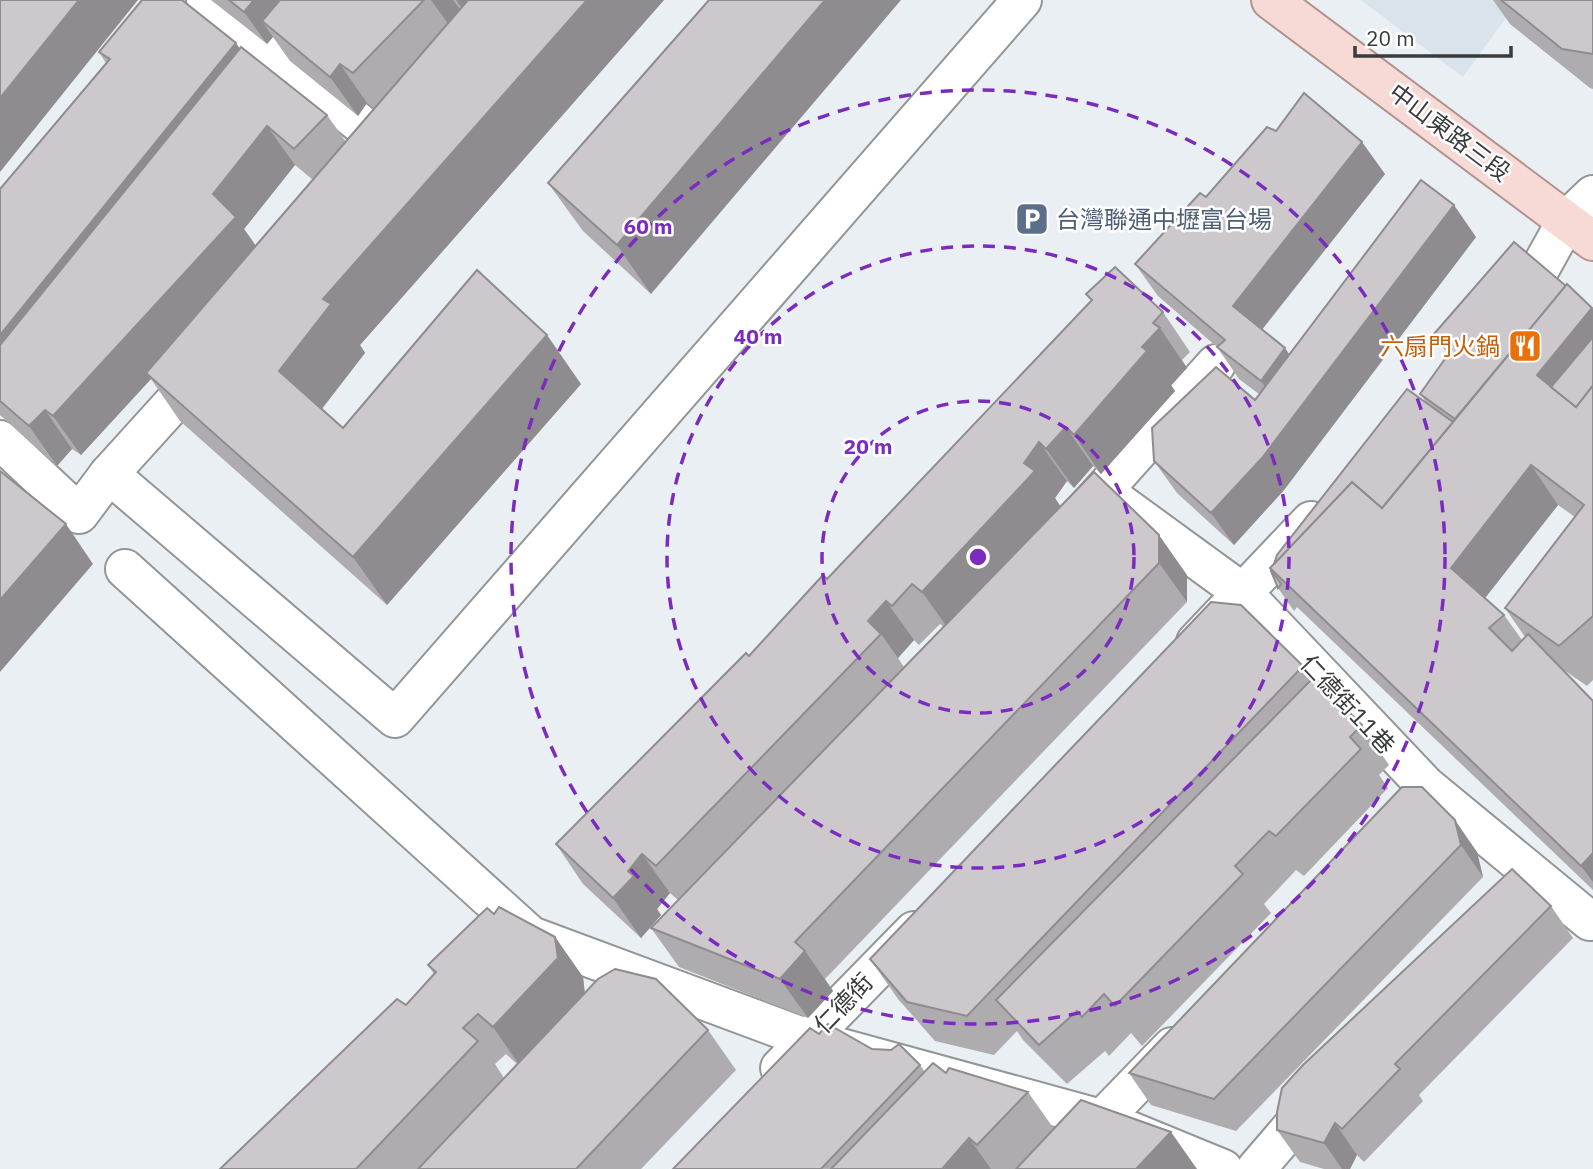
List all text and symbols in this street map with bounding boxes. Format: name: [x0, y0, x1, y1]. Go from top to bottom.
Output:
scale bar: [1355, 14, 1511, 58]
text: 20 m: [1366, 24, 1415, 52]
street label: 中山東路三段: [1383, 76, 1517, 188]
parking icon: 台灣聯通中壢富台場: [1013, 200, 1051, 238]
place label: 台灣聯通中壢富台場: [1056, 203, 1272, 235]
text: 60 m: [624, 212, 672, 240]
text: 40 m: [734, 322, 782, 350]
restaurant icon: 六扇門火鍋: [1506, 327, 1544, 365]
place label: 六扇門火鍋: [1380, 330, 1500, 362]
text: 20 m: [844, 432, 892, 460]
centre of rings: [966, 545, 990, 569]
street label: 仁德街11巷: [1294, 647, 1402, 761]
street label: 仁德街: [806, 966, 880, 1040]

